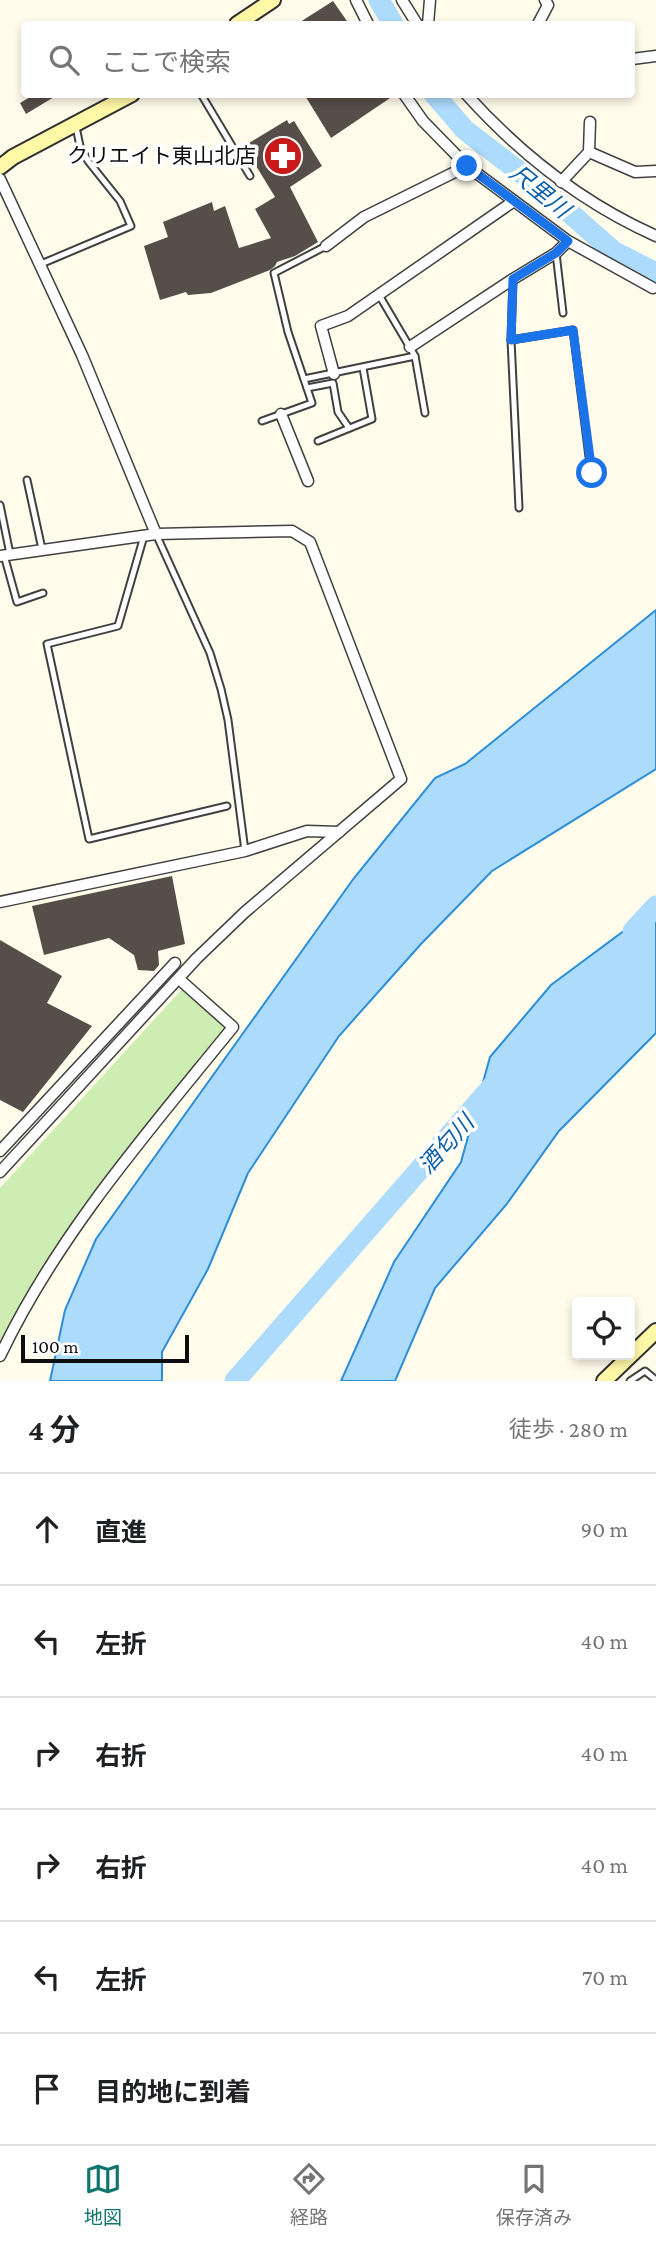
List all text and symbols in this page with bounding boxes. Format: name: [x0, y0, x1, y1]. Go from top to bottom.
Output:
search box: [21, 21, 635, 98]
icon: search: [45, 41, 83, 79]
text: ここで検索: [101, 48, 231, 77]
pharmacy icon: クリエイト東山北店: [262, 135, 304, 177]
place label: クリエイト東山北店: [67, 144, 256, 168]
route end: [451, 150, 482, 181]
water label: 尺里川: [505, 159, 577, 225]
route start: [576, 457, 607, 488]
water label: 酒匂川: [413, 1107, 481, 1178]
map controls: [572, 1297, 635, 1360]
button: locate: [572, 1297, 635, 1360]
scale bar: [21, 1332, 189, 1364]
text: 100 m: [32, 1336, 79, 1357]
text: 4 分: [28, 1413, 80, 1446]
text: 徒歩 · 280 m: [509, 1416, 628, 1442]
icon: ahead: [28, 1510, 66, 1548]
text: 90 m: [581, 1516, 628, 1542]
text: 直進: [95, 1518, 147, 1547]
icon: left: [28, 1622, 66, 1660]
text: 40 m: [580, 1628, 628, 1654]
text: 左折: [95, 1630, 147, 1659]
icon: right: [28, 1734, 66, 1772]
text: 40 m: [580, 1740, 628, 1766]
text: 右折: [95, 1742, 147, 1771]
icon: right: [28, 1846, 66, 1884]
text: 40 m: [580, 1852, 628, 1878]
text: 右折: [95, 1854, 147, 1883]
icon: left: [28, 1958, 66, 1996]
text: 70 m: [582, 1964, 628, 1990]
text: 左折: [95, 1966, 147, 1995]
icon: arrive: [28, 2070, 66, 2108]
text: 目的地に到着: [95, 2078, 251, 2107]
tab: 地図: [84, 2160, 122, 2229]
tab: 経路: [290, 2160, 328, 2229]
tab: 保存済み: [496, 2160, 572, 2229]

